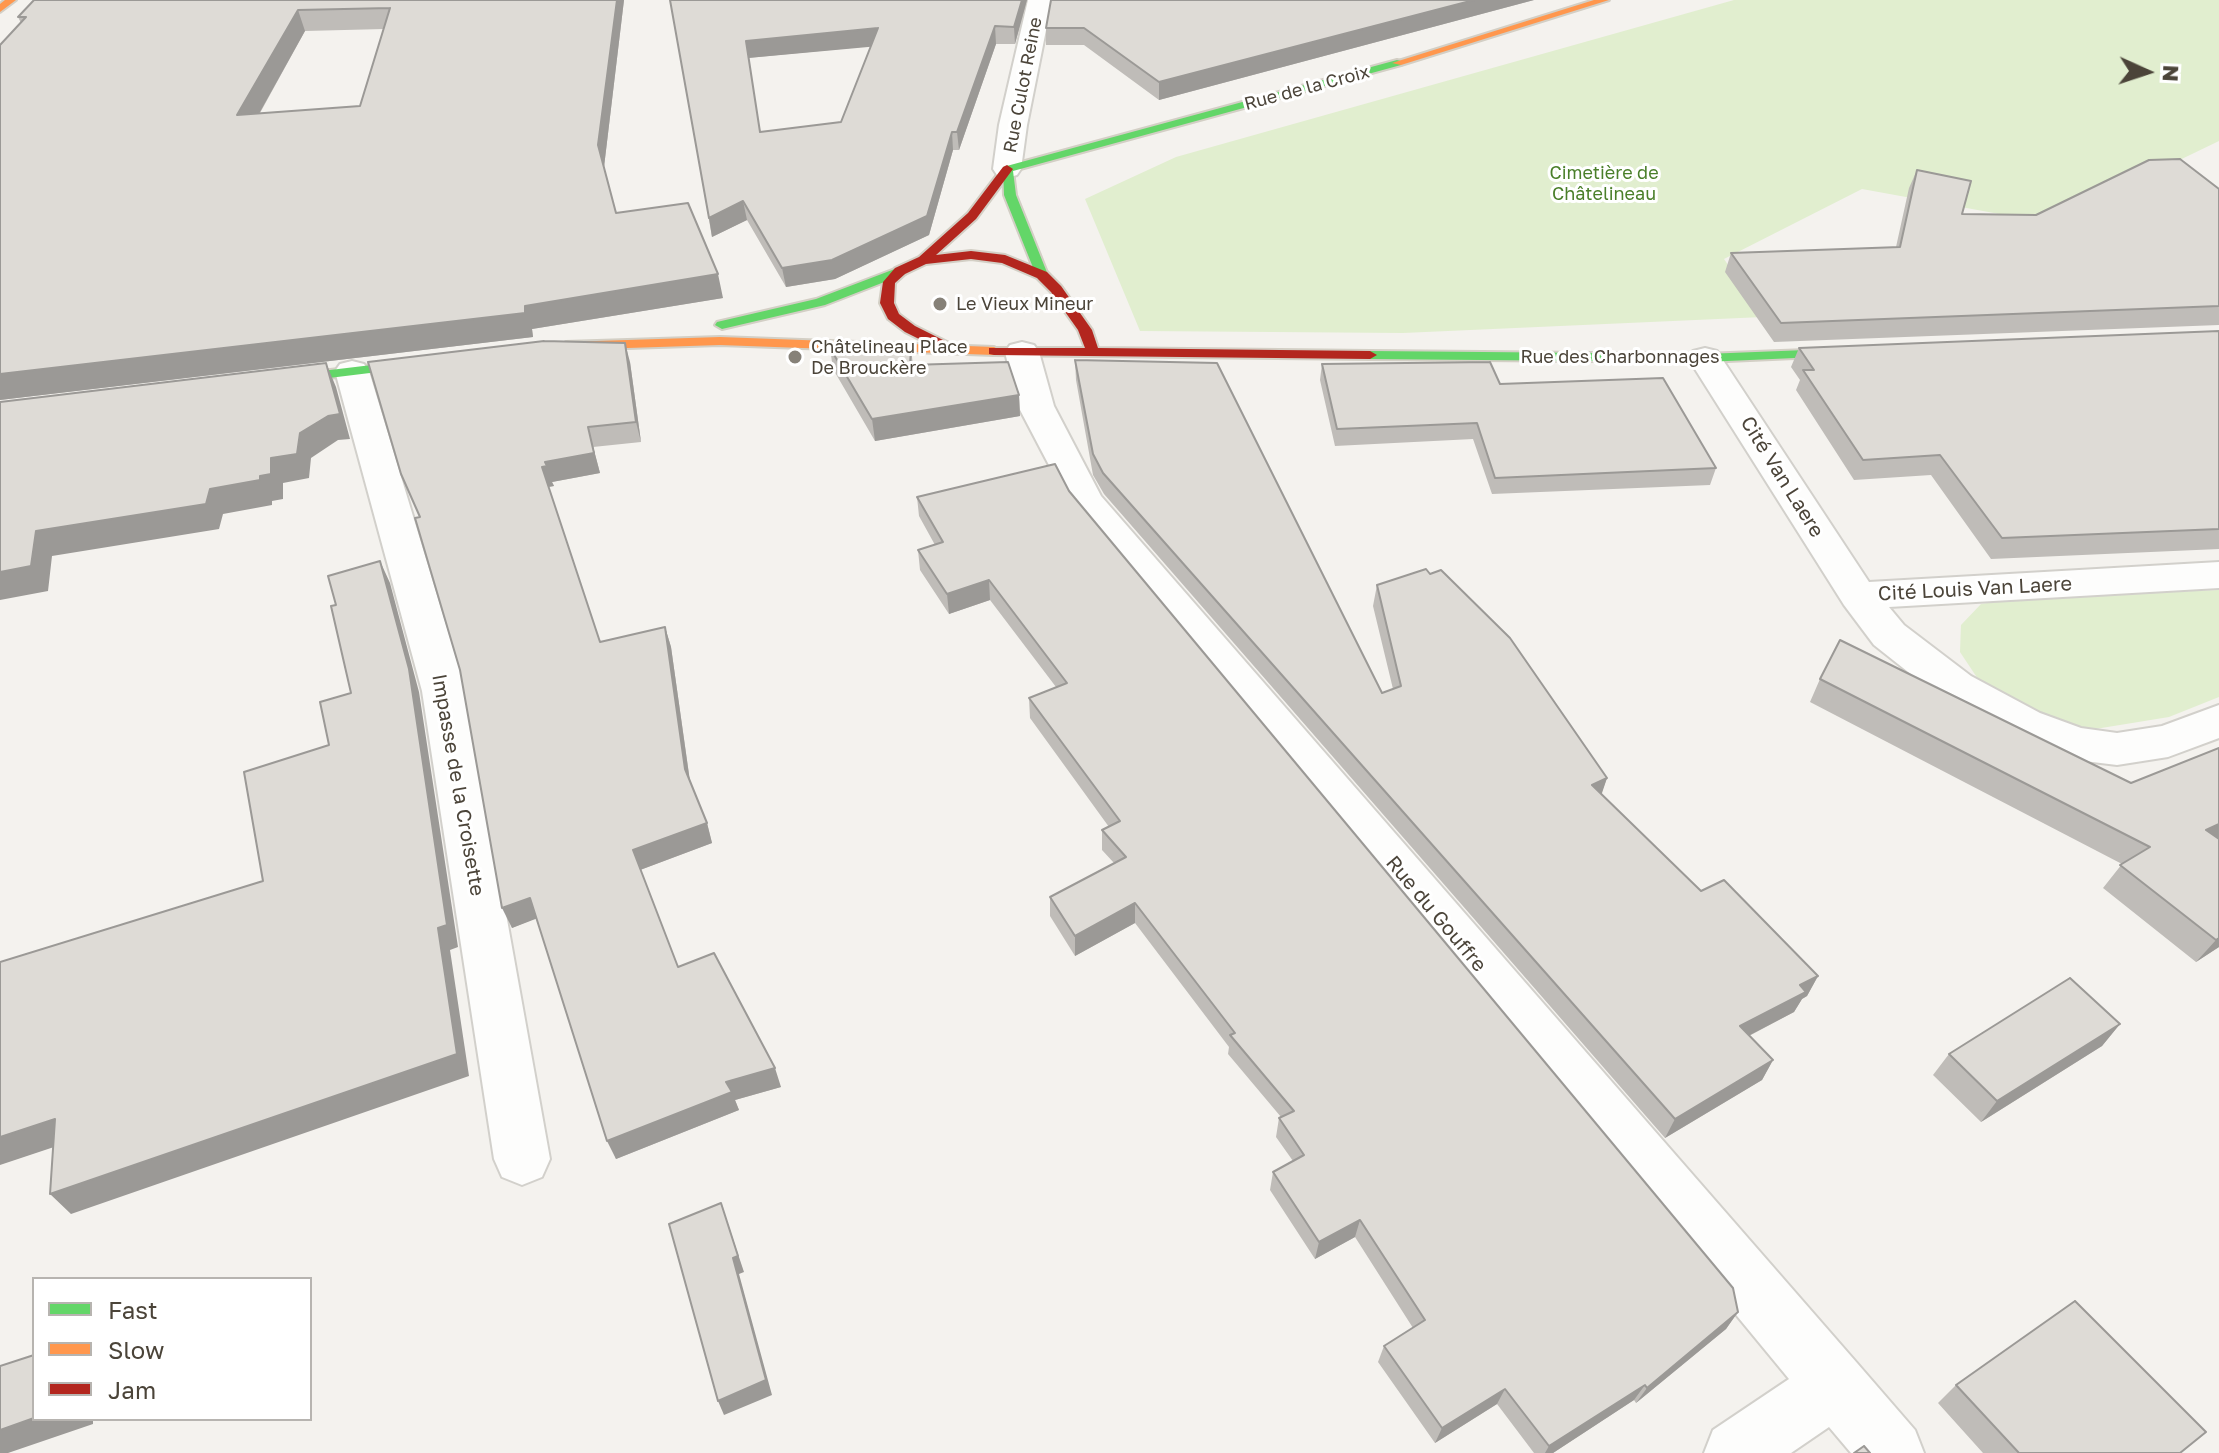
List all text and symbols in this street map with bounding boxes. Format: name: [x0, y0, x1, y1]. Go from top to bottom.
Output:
street label: Rue Culot Reine: [999, 15, 1047, 155]
north arrow: [2107, 32, 2187, 112]
street label: Rue de la Croix: [1242, 61, 1372, 115]
text: N: [2158, 64, 2185, 82]
park label: Cimetière de Châtelineau: [1549, 162, 1659, 204]
place label: Le Vieux Mineur: [956, 293, 1093, 315]
marker: Le Vieux Mineur: [931, 295, 949, 313]
place label: Châtelineau Place De Brouckère: [811, 336, 968, 378]
street label: Rue des Charbonnages: [1521, 346, 1719, 368]
marker: Châtelineau Place De Brouckère: [786, 348, 804, 366]
street label: Cité Van Laere: [1735, 412, 1829, 542]
street label: Cité Louis Van Laere: [1877, 572, 2073, 606]
street label: Impasse de la Croisette: [427, 672, 489, 898]
street label: Rue du Gouffre: [1381, 851, 1491, 977]
legend: [32, 1277, 312, 1421]
text: Fast: [108, 1295, 158, 1324]
text: Slow: [108, 1335, 164, 1364]
text: Jam: [108, 1375, 156, 1404]

